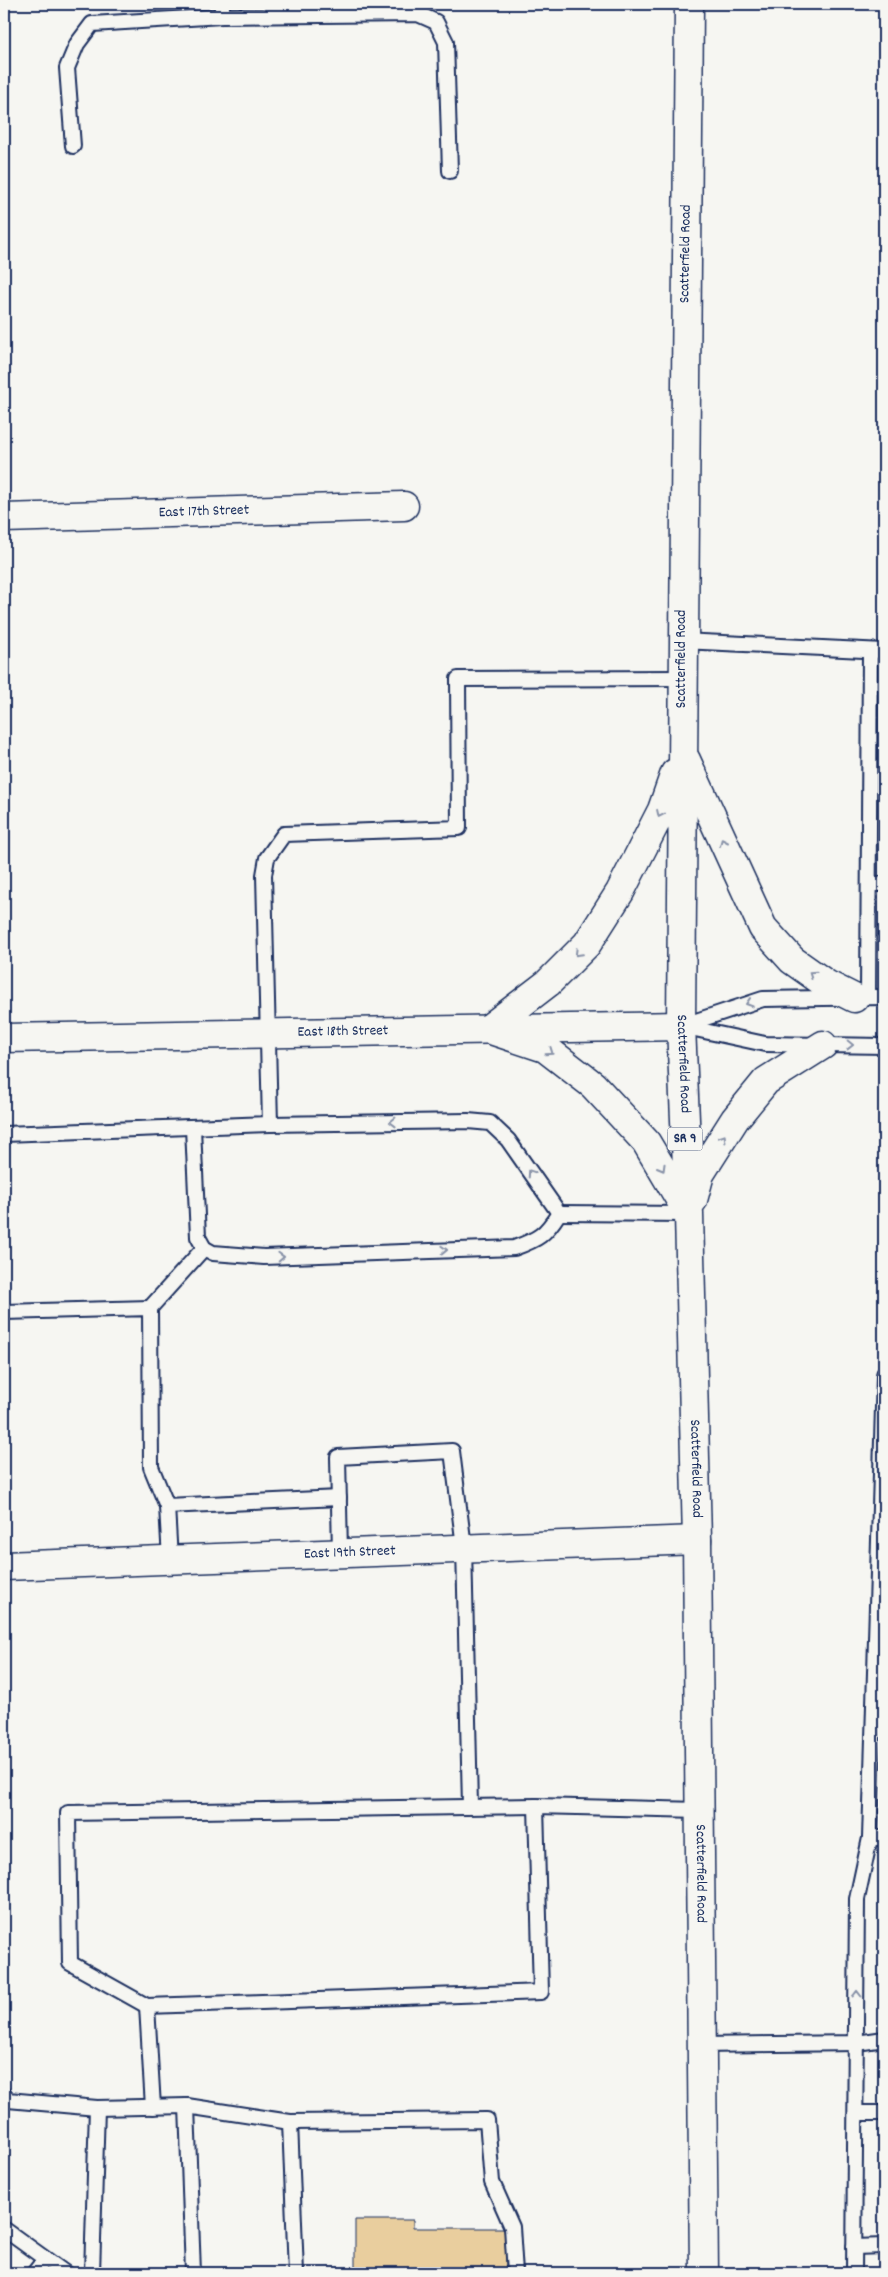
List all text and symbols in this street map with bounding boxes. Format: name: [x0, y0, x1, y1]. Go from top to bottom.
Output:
street label: Scatterfield Road: [674, 205, 698, 303]
street label: East 17th Street: [158, 500, 250, 524]
street label: Scatterfield Road: [671, 610, 693, 708]
one-way arrow: [655, 809, 666, 818]
one-way arrow: [719, 838, 729, 847]
one-way arrow: [574, 948, 583, 957]
one-way arrow: [808, 971, 818, 980]
one-way arrow: [745, 998, 754, 1008]
street label: Scatterfield Road: [670, 1015, 696, 1114]
street label: East 18th Street: [297, 1020, 389, 1044]
one-way arrow: [846, 1040, 854, 1051]
one-way arrow: [544, 1046, 553, 1055]
one-way arrow: [388, 1117, 396, 1127]
road number: SR 9: [668, 1128, 702, 1150]
one-way arrow: [716, 1134, 726, 1143]
one-way arrow: [655, 1162, 665, 1171]
one-way arrow: [528, 1170, 537, 1179]
one-way arrow: [440, 1245, 448, 1256]
one-way arrow: [277, 1251, 285, 1262]
street label: Scatterfield Road: [683, 1419, 707, 1518]
street label: East 19th Street: [304, 1540, 396, 1566]
street label: Scatterfield Road: [689, 1824, 712, 1923]
one-way arrow: [852, 1990, 862, 1998]

